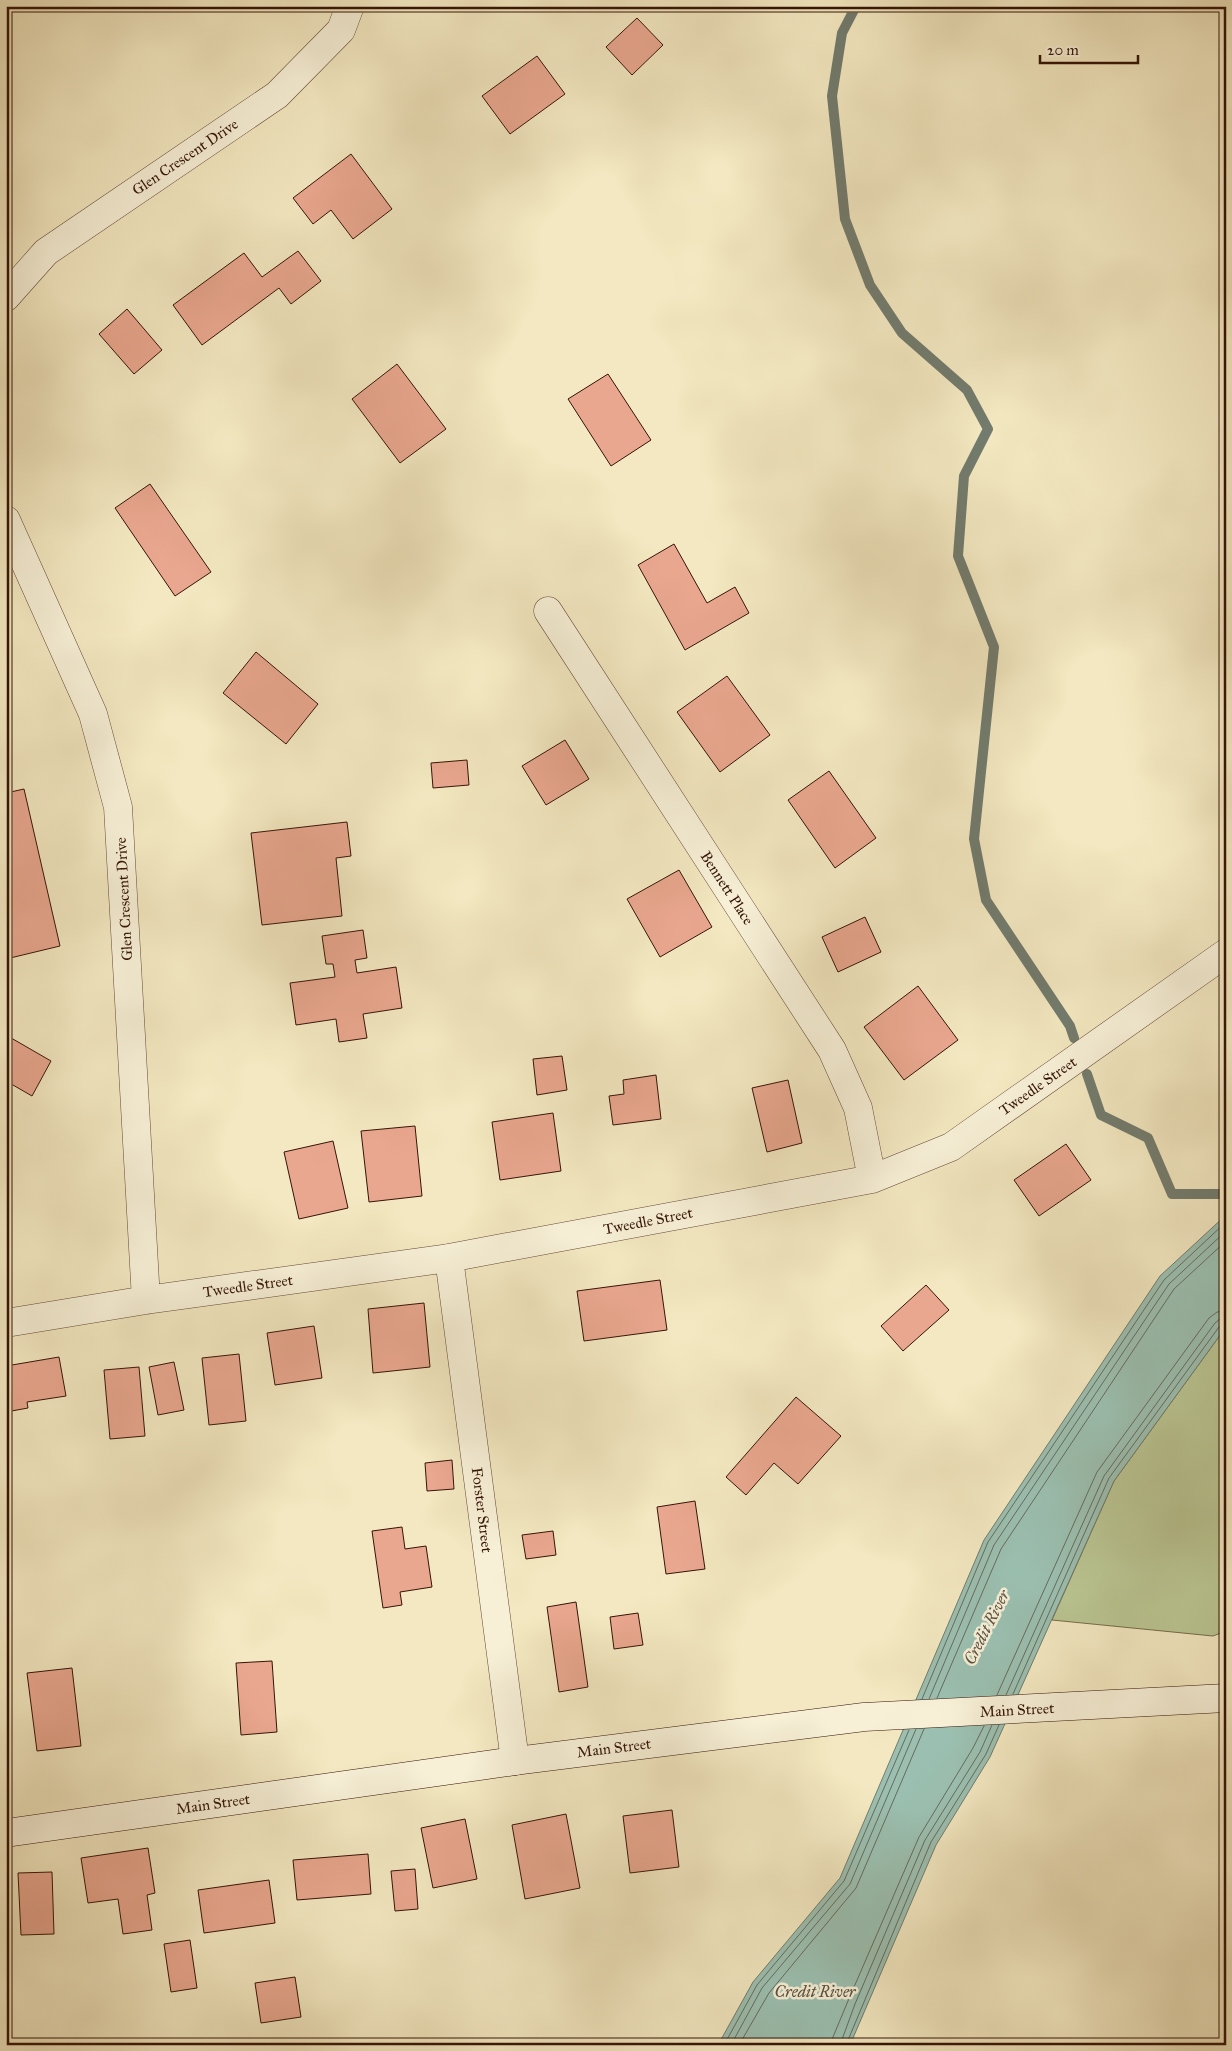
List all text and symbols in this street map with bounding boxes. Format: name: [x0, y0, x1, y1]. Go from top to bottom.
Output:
scale bar: [1040, 32, 1137, 64]
text: 20 m: [1047, 41, 1079, 59]
street label: Glen Crescent Drive: [129, 115, 241, 199]
street label: Glen Crescent Drive: [112, 837, 136, 961]
street label: Bennett Place: [697, 848, 757, 928]
street label: Tweedle Street: [996, 1052, 1081, 1119]
street label: Tweedle Street: [602, 1203, 695, 1238]
street label: Tweedle Street: [202, 1271, 295, 1301]
street label: Forster Street: [468, 1466, 496, 1554]
water label: Credit River: [960, 1586, 1014, 1668]
street label: Main Street: [979, 1699, 1055, 1721]
street label: Main Street: [576, 1734, 653, 1761]
street label: Main Street: [175, 1790, 252, 1818]
water label: Credit River: [774, 1982, 857, 2001]

